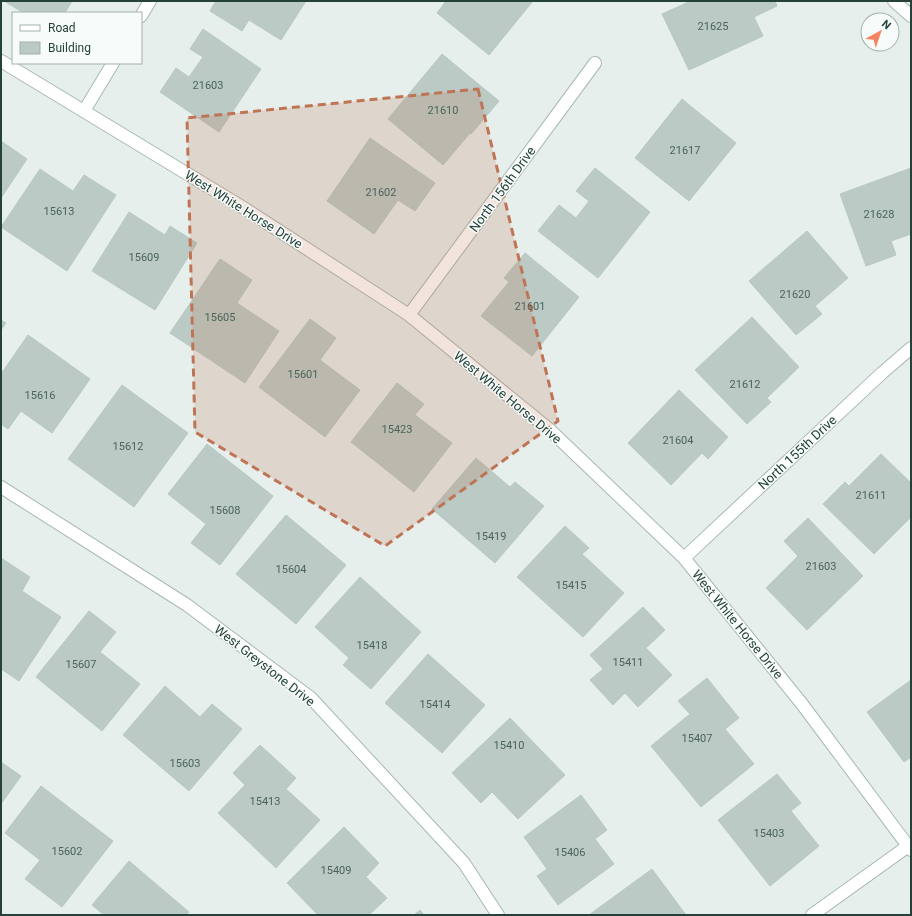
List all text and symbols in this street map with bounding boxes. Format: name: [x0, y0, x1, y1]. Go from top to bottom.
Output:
legend: [12, 12, 142, 64]
north arrow: [860, 12, 900, 52]
text: N: [879, 17, 893, 32]
house number: 21625: [698, 20, 728, 33]
text: Road: [48, 21, 76, 35]
text: Building: [48, 41, 91, 55]
house number: 21603: [193, 79, 223, 92]
house number: 21610: [428, 104, 458, 117]
street label: North 156th Drive: [466, 144, 538, 235]
house number: 21617: [670, 144, 700, 157]
street label: West White Horse Drive: [182, 167, 305, 252]
house number: 21602: [366, 186, 396, 199]
house number: 15613: [44, 205, 74, 218]
house number: 21628: [864, 208, 894, 221]
house number: 15609: [129, 251, 159, 264]
house number: 21620: [780, 288, 810, 301]
house number: 21601: [515, 300, 545, 313]
house number: 15605: [205, 311, 235, 324]
street label: West White Horse Drive: [451, 348, 565, 447]
house number: 15601: [288, 368, 318, 381]
house number: 21612: [730, 378, 760, 391]
house number: 15616: [25, 389, 55, 402]
street label: North 155th Drive: [755, 412, 840, 493]
house number: 15423: [382, 423, 412, 436]
house number: 21604: [663, 434, 693, 447]
house number: 15612: [113, 440, 143, 453]
house number: 21611: [856, 489, 886, 502]
house number: 15608: [210, 504, 240, 517]
house number: 15419: [476, 530, 506, 543]
house number: 21603: [806, 560, 836, 573]
house number: 15604: [276, 563, 306, 576]
street label: West White Horse Drive: [689, 567, 786, 682]
house number: 15415: [556, 579, 586, 592]
street label: West Greystone Drive: [212, 622, 318, 709]
house number: 15418: [357, 639, 387, 652]
house number: 15411: [613, 656, 643, 669]
house number: 15607: [66, 658, 96, 671]
house number: 15414: [420, 698, 450, 711]
house number: 15407: [682, 732, 712, 745]
house number: 15410: [494, 739, 524, 752]
house number: 15603: [170, 757, 200, 770]
house number: 15413: [250, 795, 280, 808]
house number: 15403: [754, 827, 784, 840]
house number: 15602: [52, 845, 82, 858]
house number: 15406: [555, 846, 585, 859]
house number: 15409: [321, 864, 351, 877]

